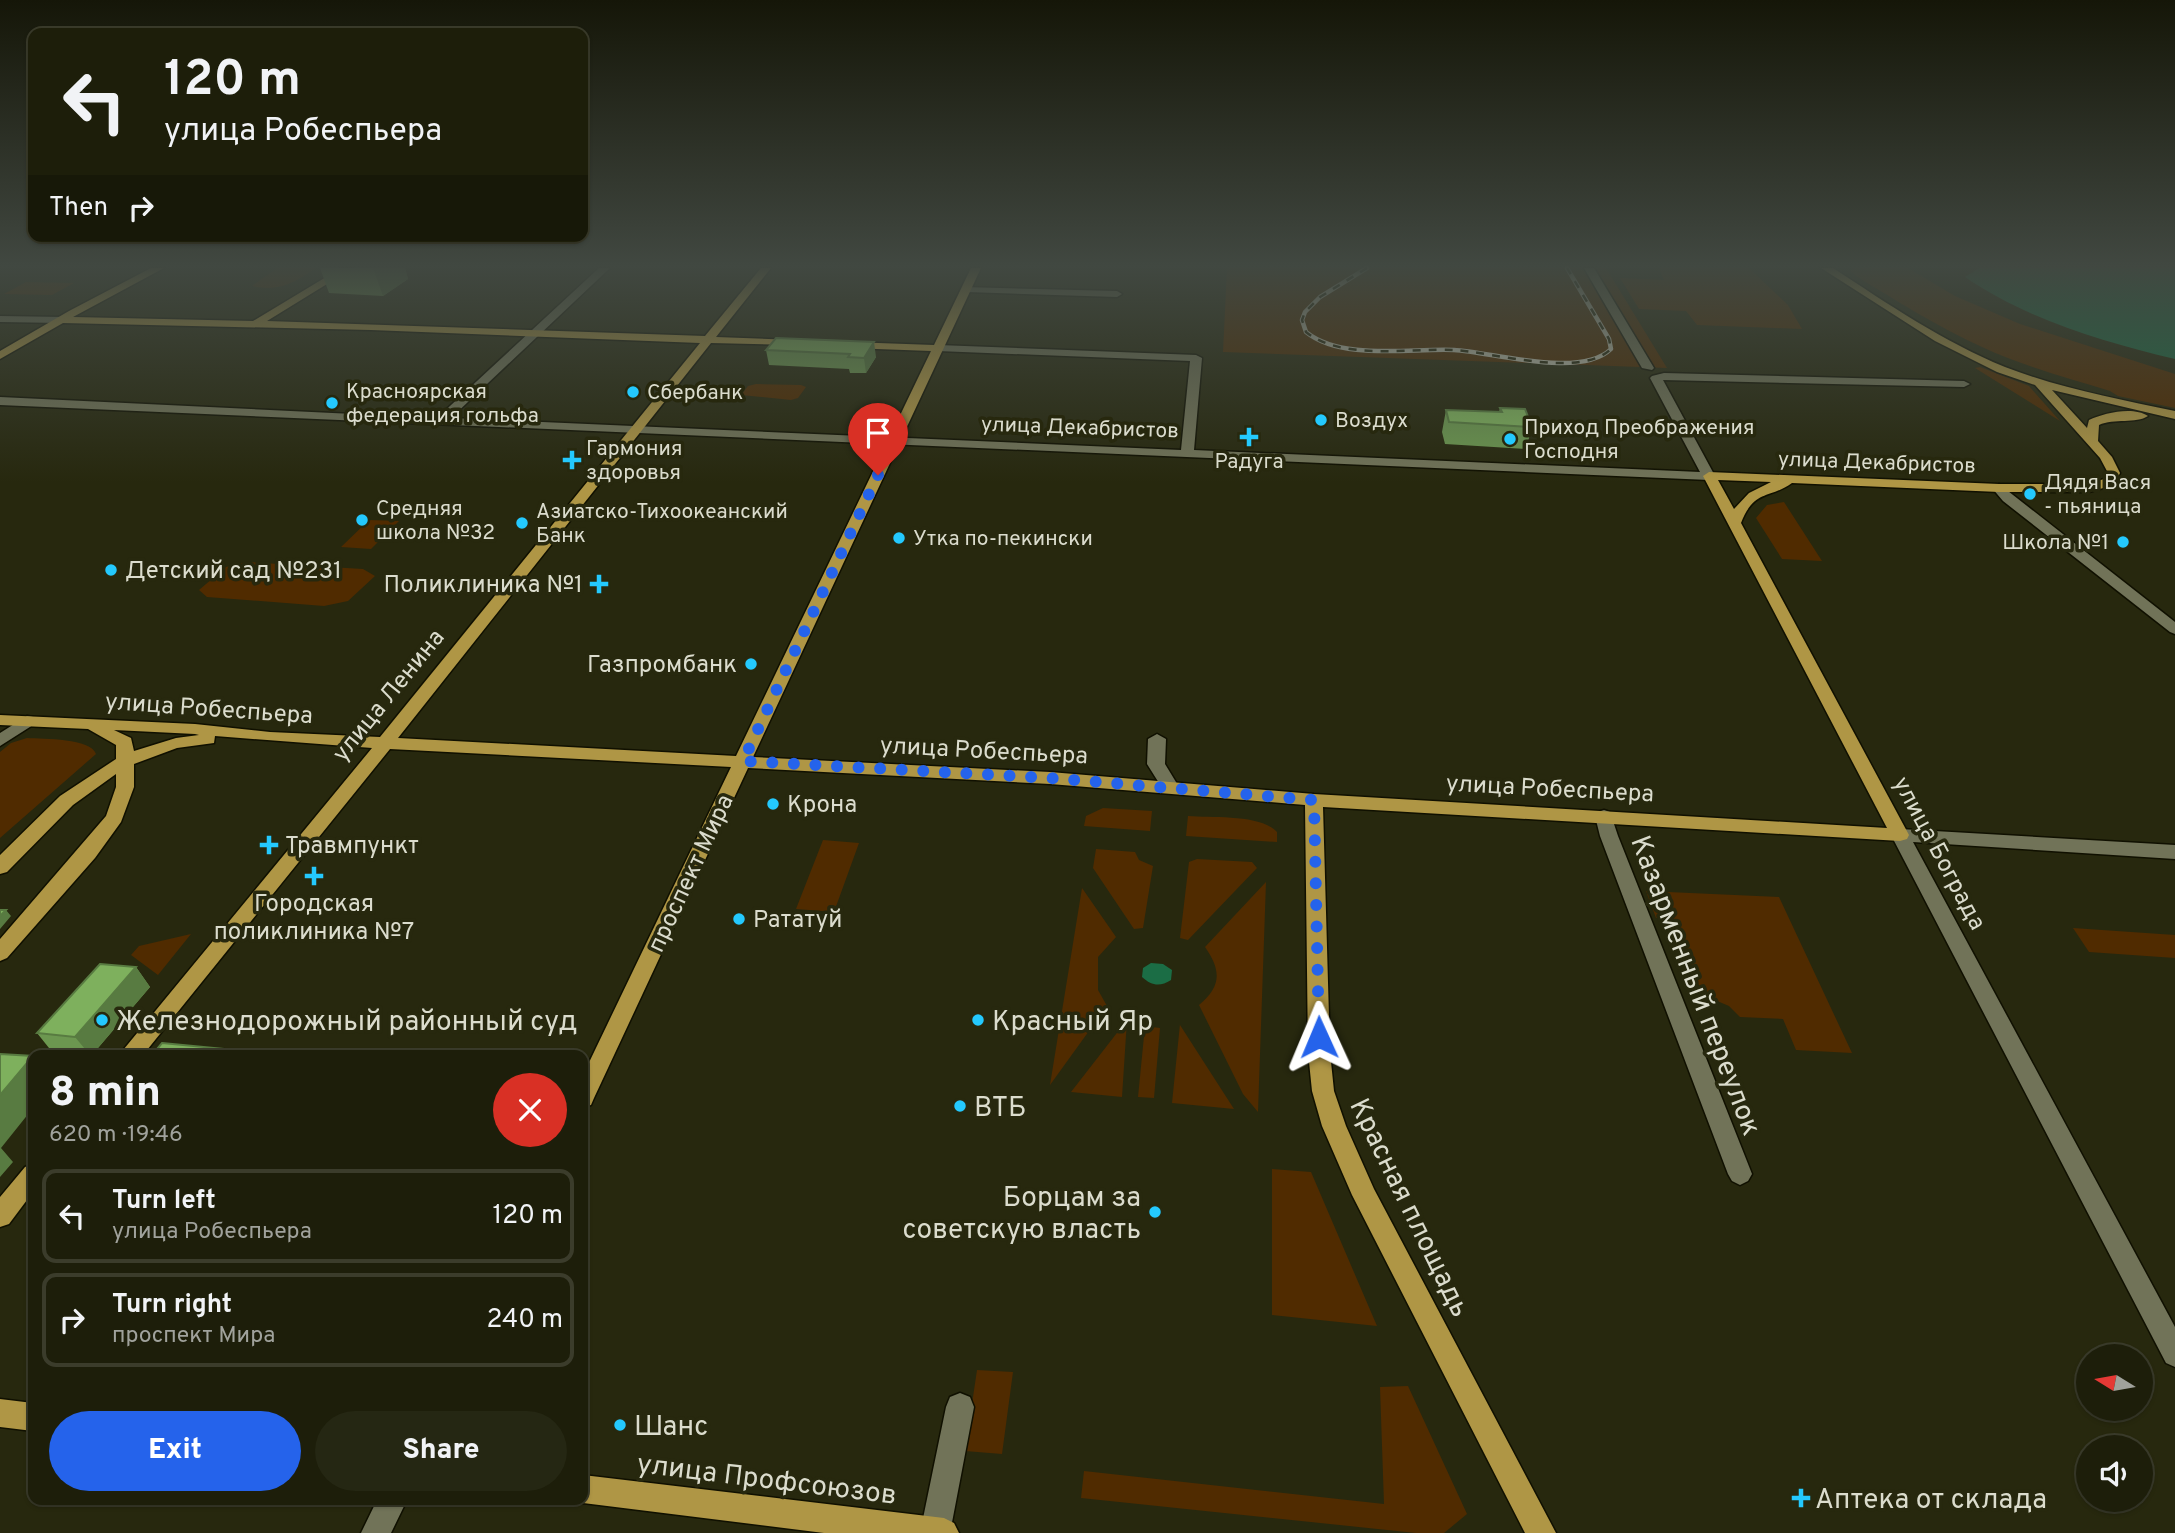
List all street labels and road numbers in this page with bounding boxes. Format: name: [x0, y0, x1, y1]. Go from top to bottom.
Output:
street label: улица Декабристов: [980, 412, 1179, 445]
street label: улица Декабристов: [1777, 447, 1976, 480]
street label: улица Ленина: [327, 624, 452, 769]
street label: улица Робеспьера: [104, 688, 314, 732]
street label: улица Робеспьера: [879, 732, 1089, 772]
street label: улица Робеспьера: [1445, 770, 1655, 810]
street label: улица Бограда: [1885, 772, 1991, 936]
street label: проспект Мира: [642, 790, 741, 957]
street label: Казарменный переулок: [1620, 831, 1768, 1141]
street label: Красная площадь: [1340, 1093, 1477, 1324]
street label: улица Профсоюзов: [635, 1447, 898, 1515]

